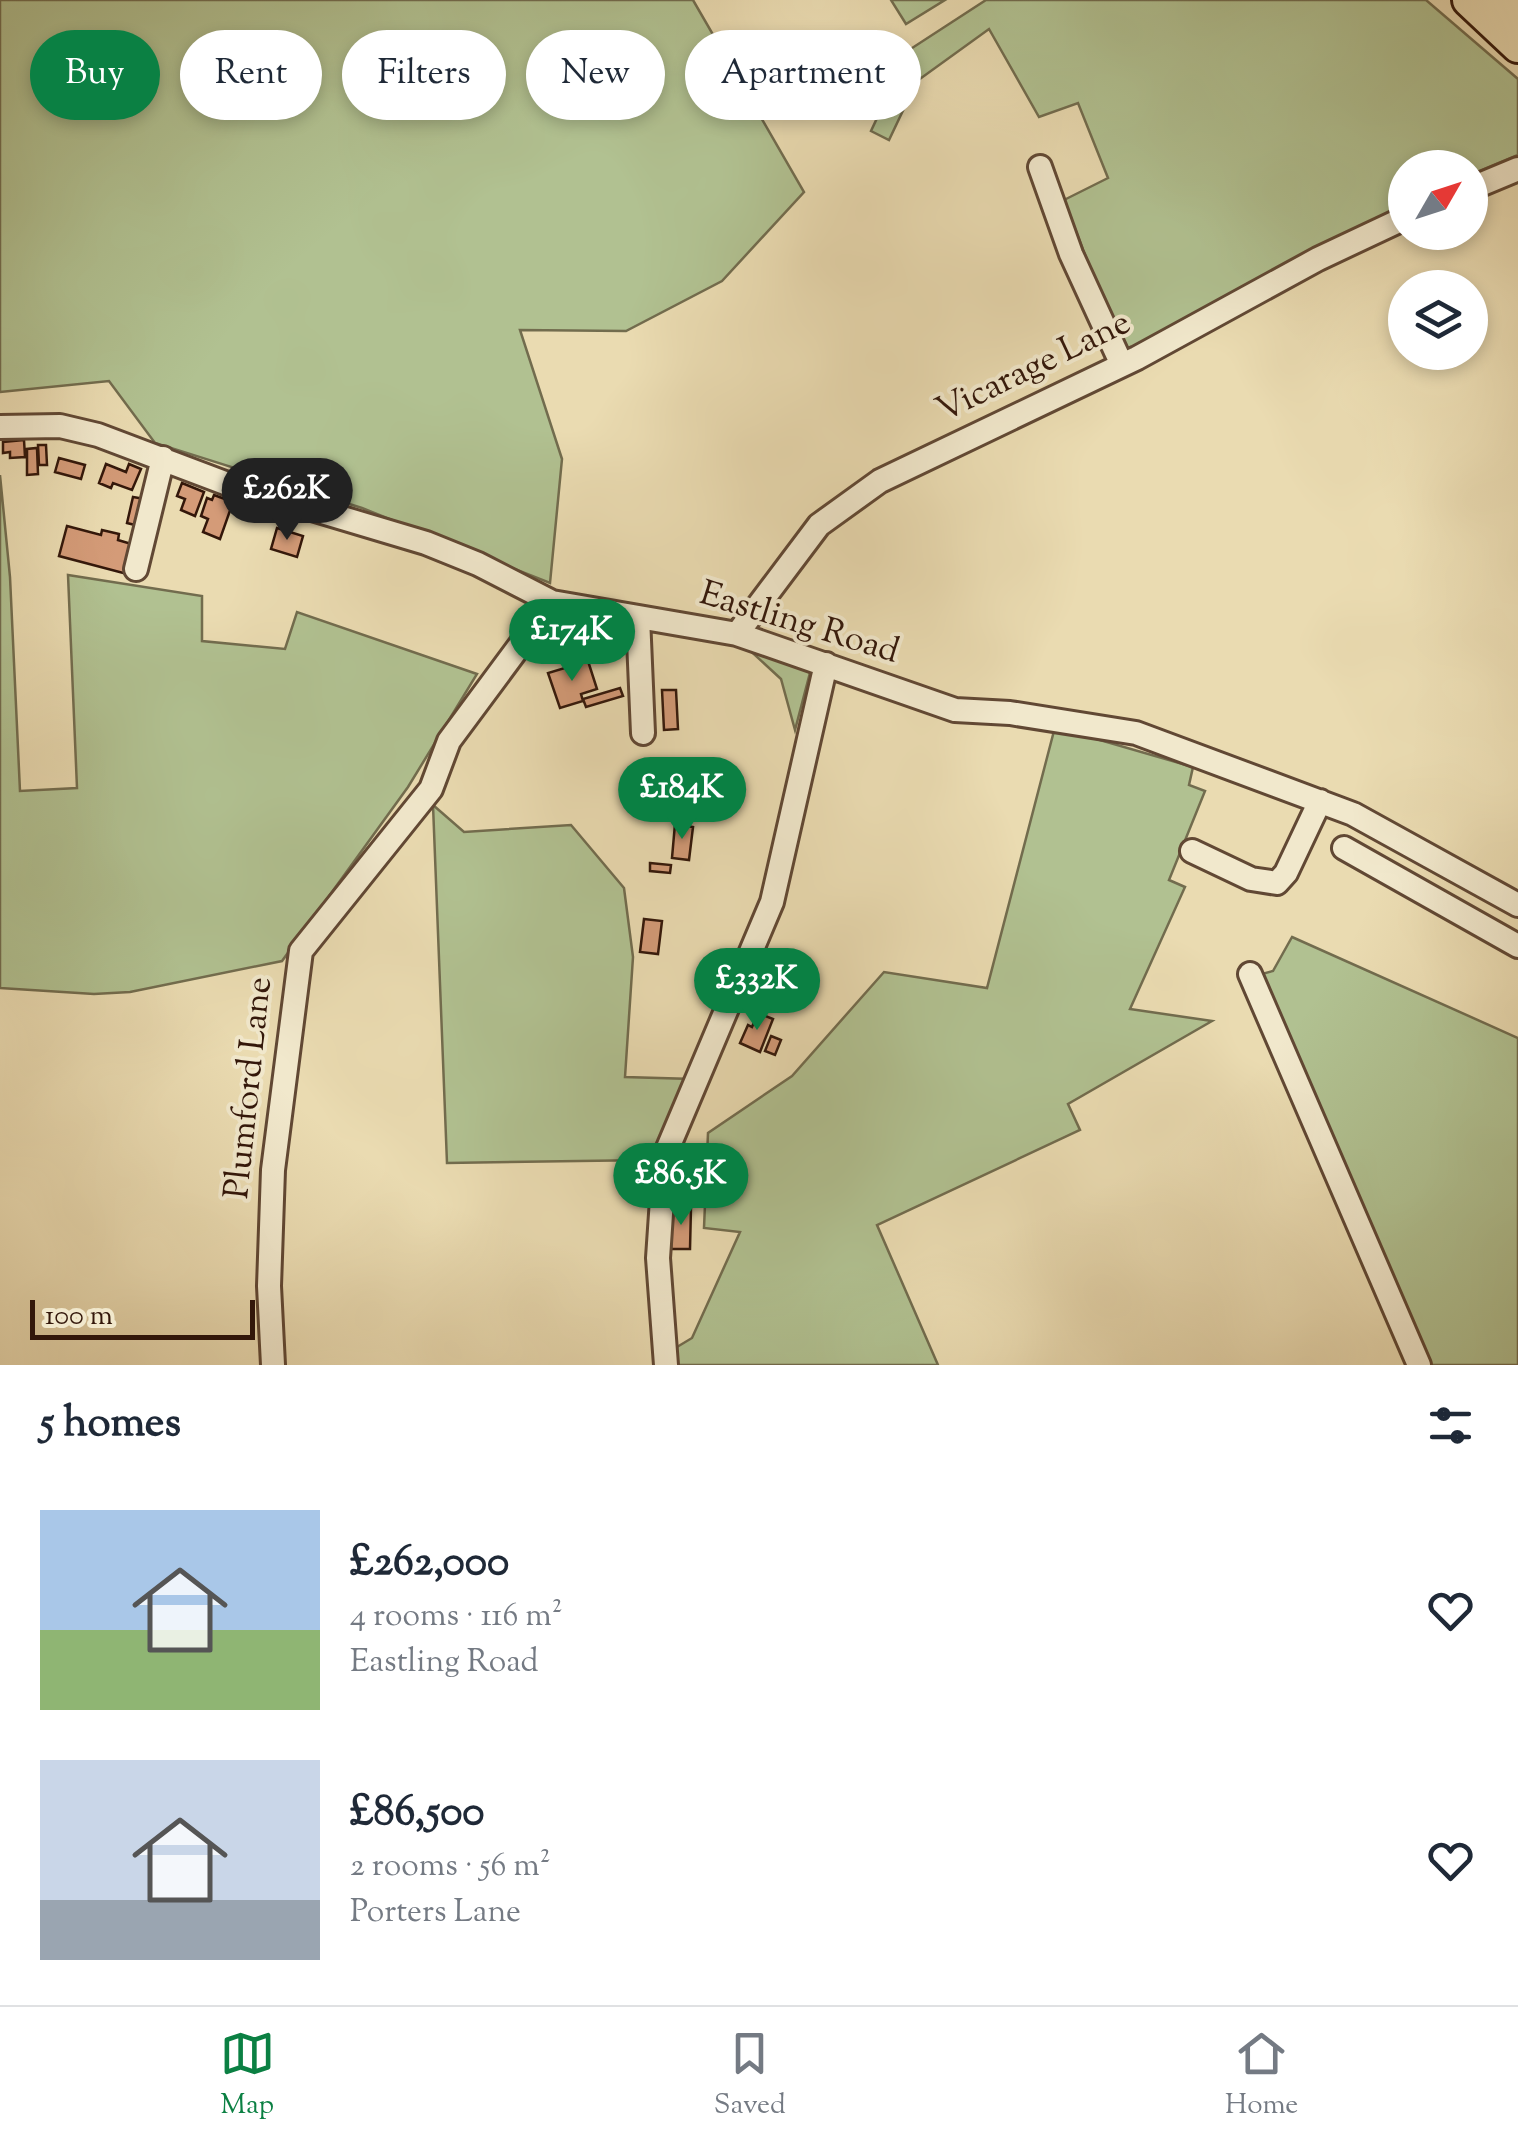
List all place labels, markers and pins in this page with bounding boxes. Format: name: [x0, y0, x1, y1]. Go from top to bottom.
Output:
pin: £262K: [217, 458, 357, 543]
pin: £174K: [502, 599, 642, 684]
pin: £184K: [612, 757, 752, 842]
pin: £332K: [687, 948, 827, 1033]
pin: £86.5K: [600, 1143, 762, 1228]

